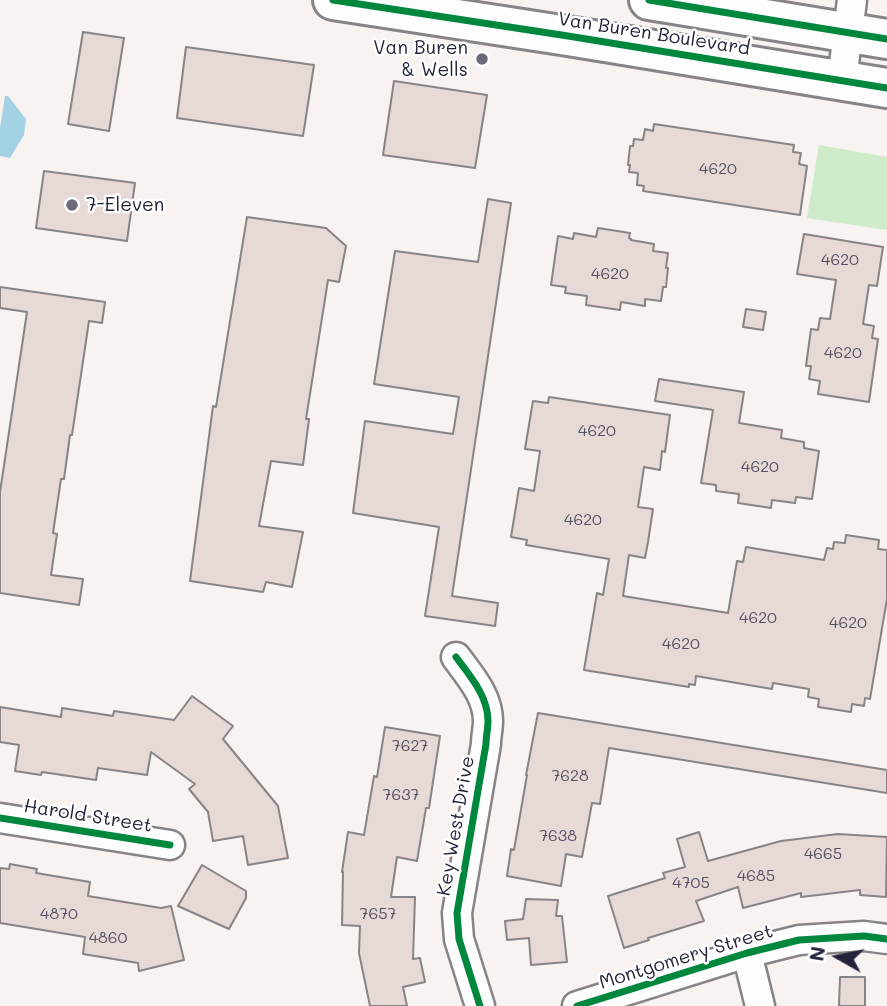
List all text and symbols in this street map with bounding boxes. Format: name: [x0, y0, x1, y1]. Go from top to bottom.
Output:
street label: Van Buren Boulevard: [556, 8, 752, 60]
place label: Van Buren & Wells: [373, 37, 468, 81]
marker: Van Buren & Wells: [474, 51, 490, 67]
house number: 4620: [699, 159, 737, 179]
place label: 7-Eleven: [86, 194, 164, 216]
marker: 7-Eleven: [64, 197, 80, 213]
house number: 4620: [821, 250, 859, 270]
house number: 4620: [591, 264, 629, 284]
house number: 4620: [824, 343, 862, 363]
house number: 4620: [578, 421, 616, 441]
house number: 4620: [741, 457, 779, 477]
house number: 4620: [564, 510, 602, 530]
house number: 4620: [739, 608, 777, 628]
house number: 4620: [829, 613, 867, 633]
house number: 4620: [662, 634, 700, 654]
house number: 7627: [392, 736, 428, 756]
street label: Key West Drive: [432, 754, 480, 898]
house number: 7628: [551, 766, 589, 786]
house number: 7637: [383, 785, 419, 805]
street label: Harold Street: [22, 795, 154, 837]
house number: 7638: [539, 826, 577, 846]
house number: 4665: [804, 844, 842, 864]
house number: 4685: [737, 866, 775, 886]
house number: 4705: [672, 873, 710, 893]
house number: 4870: [40, 904, 78, 924]
house number: 7657: [360, 904, 396, 924]
street label: Montgomery Street: [596, 920, 776, 994]
north arrow: [803, 922, 873, 992]
house number: 4860: [89, 928, 127, 948]
text: N: [803, 945, 830, 963]

